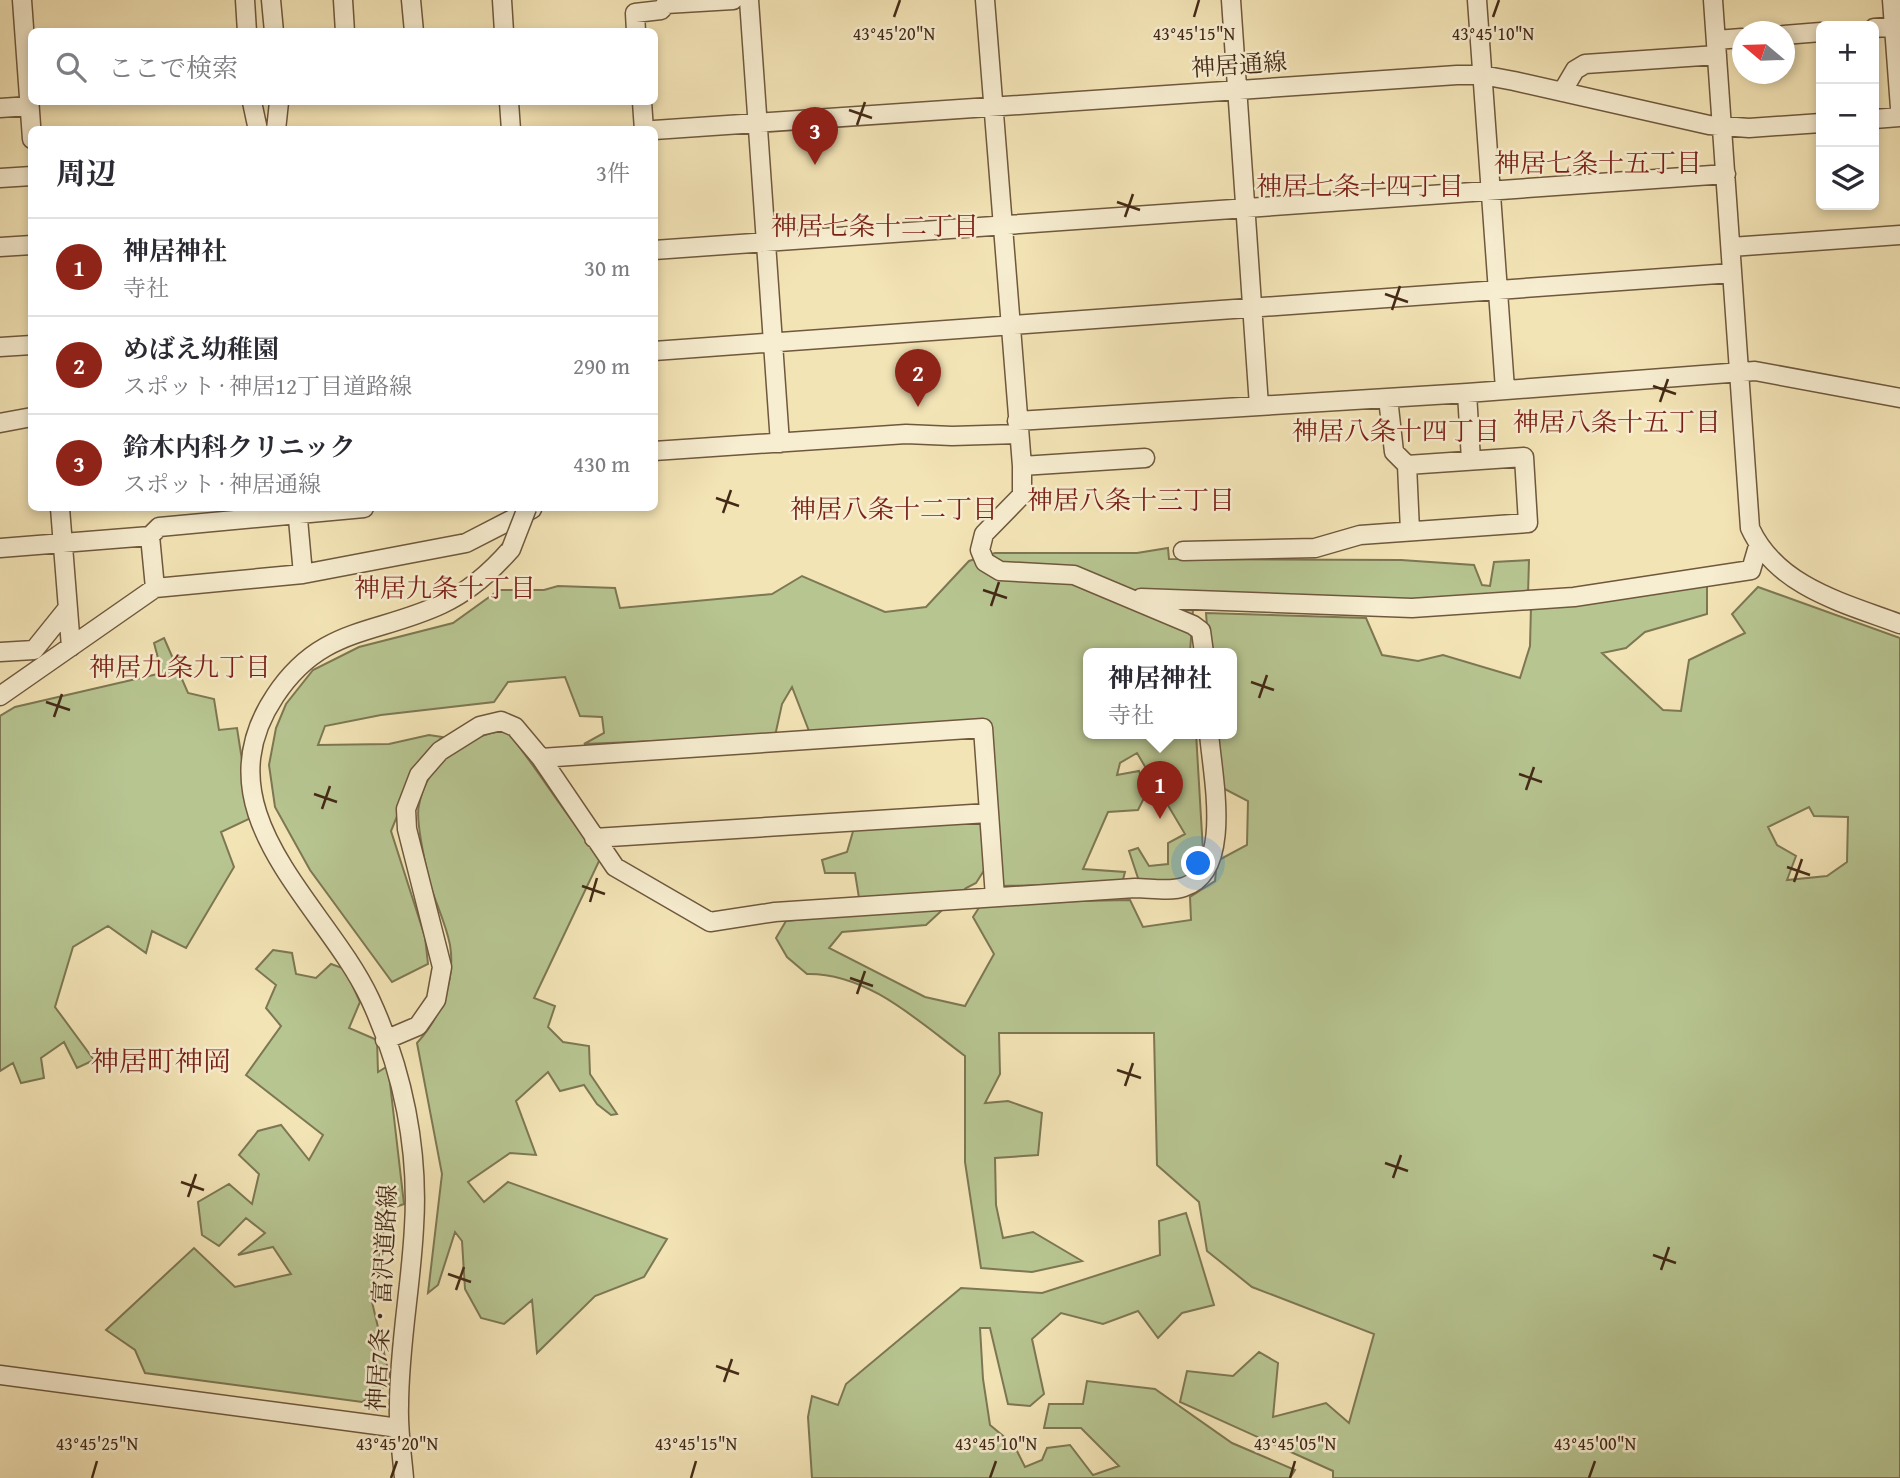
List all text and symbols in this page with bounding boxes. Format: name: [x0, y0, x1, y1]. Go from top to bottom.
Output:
text: 43°45'20"N: [853, 20, 936, 47]
text: 43°45'15"N: [1153, 20, 1236, 47]
text: 43°45'10"N: [1452, 20, 1535, 47]
north arrow: [1732, 21, 1795, 84]
map controls: [1816, 21, 1879, 210]
button: +: [1816, 21, 1879, 84]
search box: [28, 28, 658, 105]
street label: 神居通線: [1190, 44, 1288, 85]
icon: search: [52, 48, 90, 86]
text: ここで検索: [108, 48, 238, 87]
button: −: [1816, 84, 1879, 147]
pin: 3: [792, 107, 838, 165]
district label: 神居七条十五丁目: [1494, 143, 1702, 182]
button: layers: [1816, 147, 1879, 210]
text: 周辺: [56, 151, 116, 195]
text: 3件: [596, 156, 630, 189]
district label: 神居七条十四丁目: [1256, 166, 1464, 205]
district label: 神居七条十二丁目: [771, 206, 979, 245]
text: 神居神社: [123, 231, 227, 270]
text: 1: [73, 251, 85, 284]
text: 30 m: [584, 251, 630, 284]
text: 寺社: [123, 271, 169, 304]
text: めばえ幼稚園: [123, 329, 279, 368]
text: 2: [73, 349, 85, 382]
text: 290 m: [573, 349, 630, 382]
pin: 2: [895, 349, 941, 407]
text: スポット · 神居12丁目道路線: [123, 369, 412, 402]
district label: 神居八条十五丁目: [1513, 402, 1721, 441]
district label: 神居八条十四丁目: [1292, 411, 1500, 450]
text: 鈴木内科クリニック: [123, 427, 355, 466]
text: 3: [73, 447, 85, 480]
text: 430 m: [573, 447, 630, 480]
text: スポット · 神居通線: [123, 467, 321, 500]
district label: 神居八条十三丁目: [1027, 480, 1235, 519]
district label: 神居八条十二丁目: [790, 489, 998, 528]
district label: 神居九条十丁目: [354, 568, 536, 607]
district label: 神居九条九丁目: [89, 647, 271, 686]
popup: [1083, 648, 1237, 739]
text: 神居神社: [1108, 658, 1212, 697]
text: 寺社: [1108, 698, 1154, 731]
pin: 1: [1137, 761, 1183, 819]
your location: [1181, 846, 1215, 880]
district label: 神居町神岡: [91, 1040, 231, 1081]
street label: 神居7条・富沢道路線: [358, 1183, 405, 1413]
text: 43°45'25"N: [56, 1430, 139, 1457]
text: 43°45'20"N: [356, 1430, 439, 1457]
text: 43°45'15"N: [655, 1430, 738, 1457]
text: 43°45'10"N: [955, 1430, 1038, 1457]
text: 43°45'05"N: [1254, 1430, 1337, 1457]
text: 43°45'00"N: [1554, 1430, 1637, 1457]

